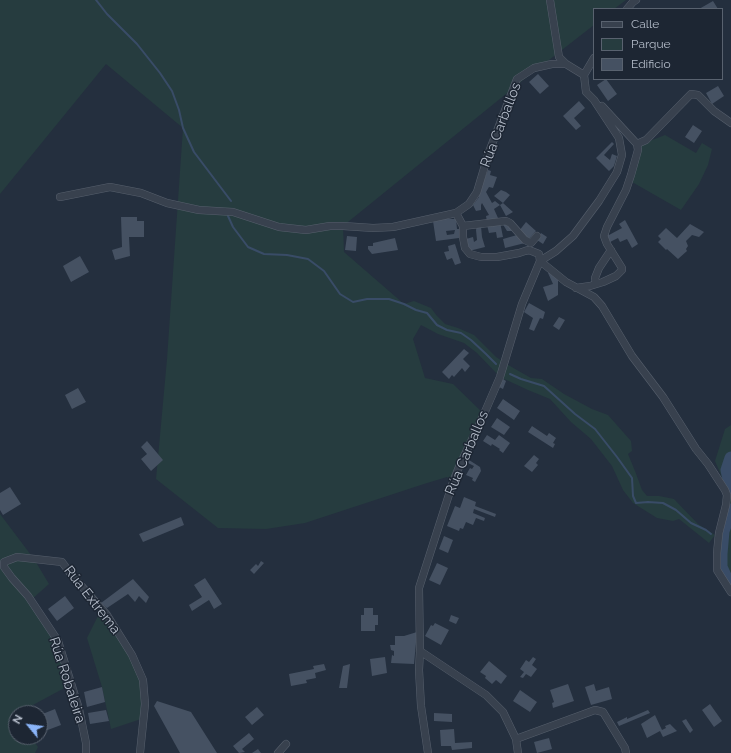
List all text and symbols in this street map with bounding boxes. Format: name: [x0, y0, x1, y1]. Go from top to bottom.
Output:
legend: [593, 8, 723, 80]
text: Calle: [631, 17, 659, 31]
text: Parque: [631, 37, 671, 51]
text: Edificio: [631, 57, 671, 71]
street label: Rúa Carballos: [477, 80, 525, 170]
street label: Rúa Carballos: [442, 408, 492, 498]
street label: Rúa Extrema: [60, 562, 124, 638]
street label: Rúa Robaleira: [45, 635, 89, 725]
north arrow: [8, 705, 48, 745]
text: N: [10, 713, 26, 726]

